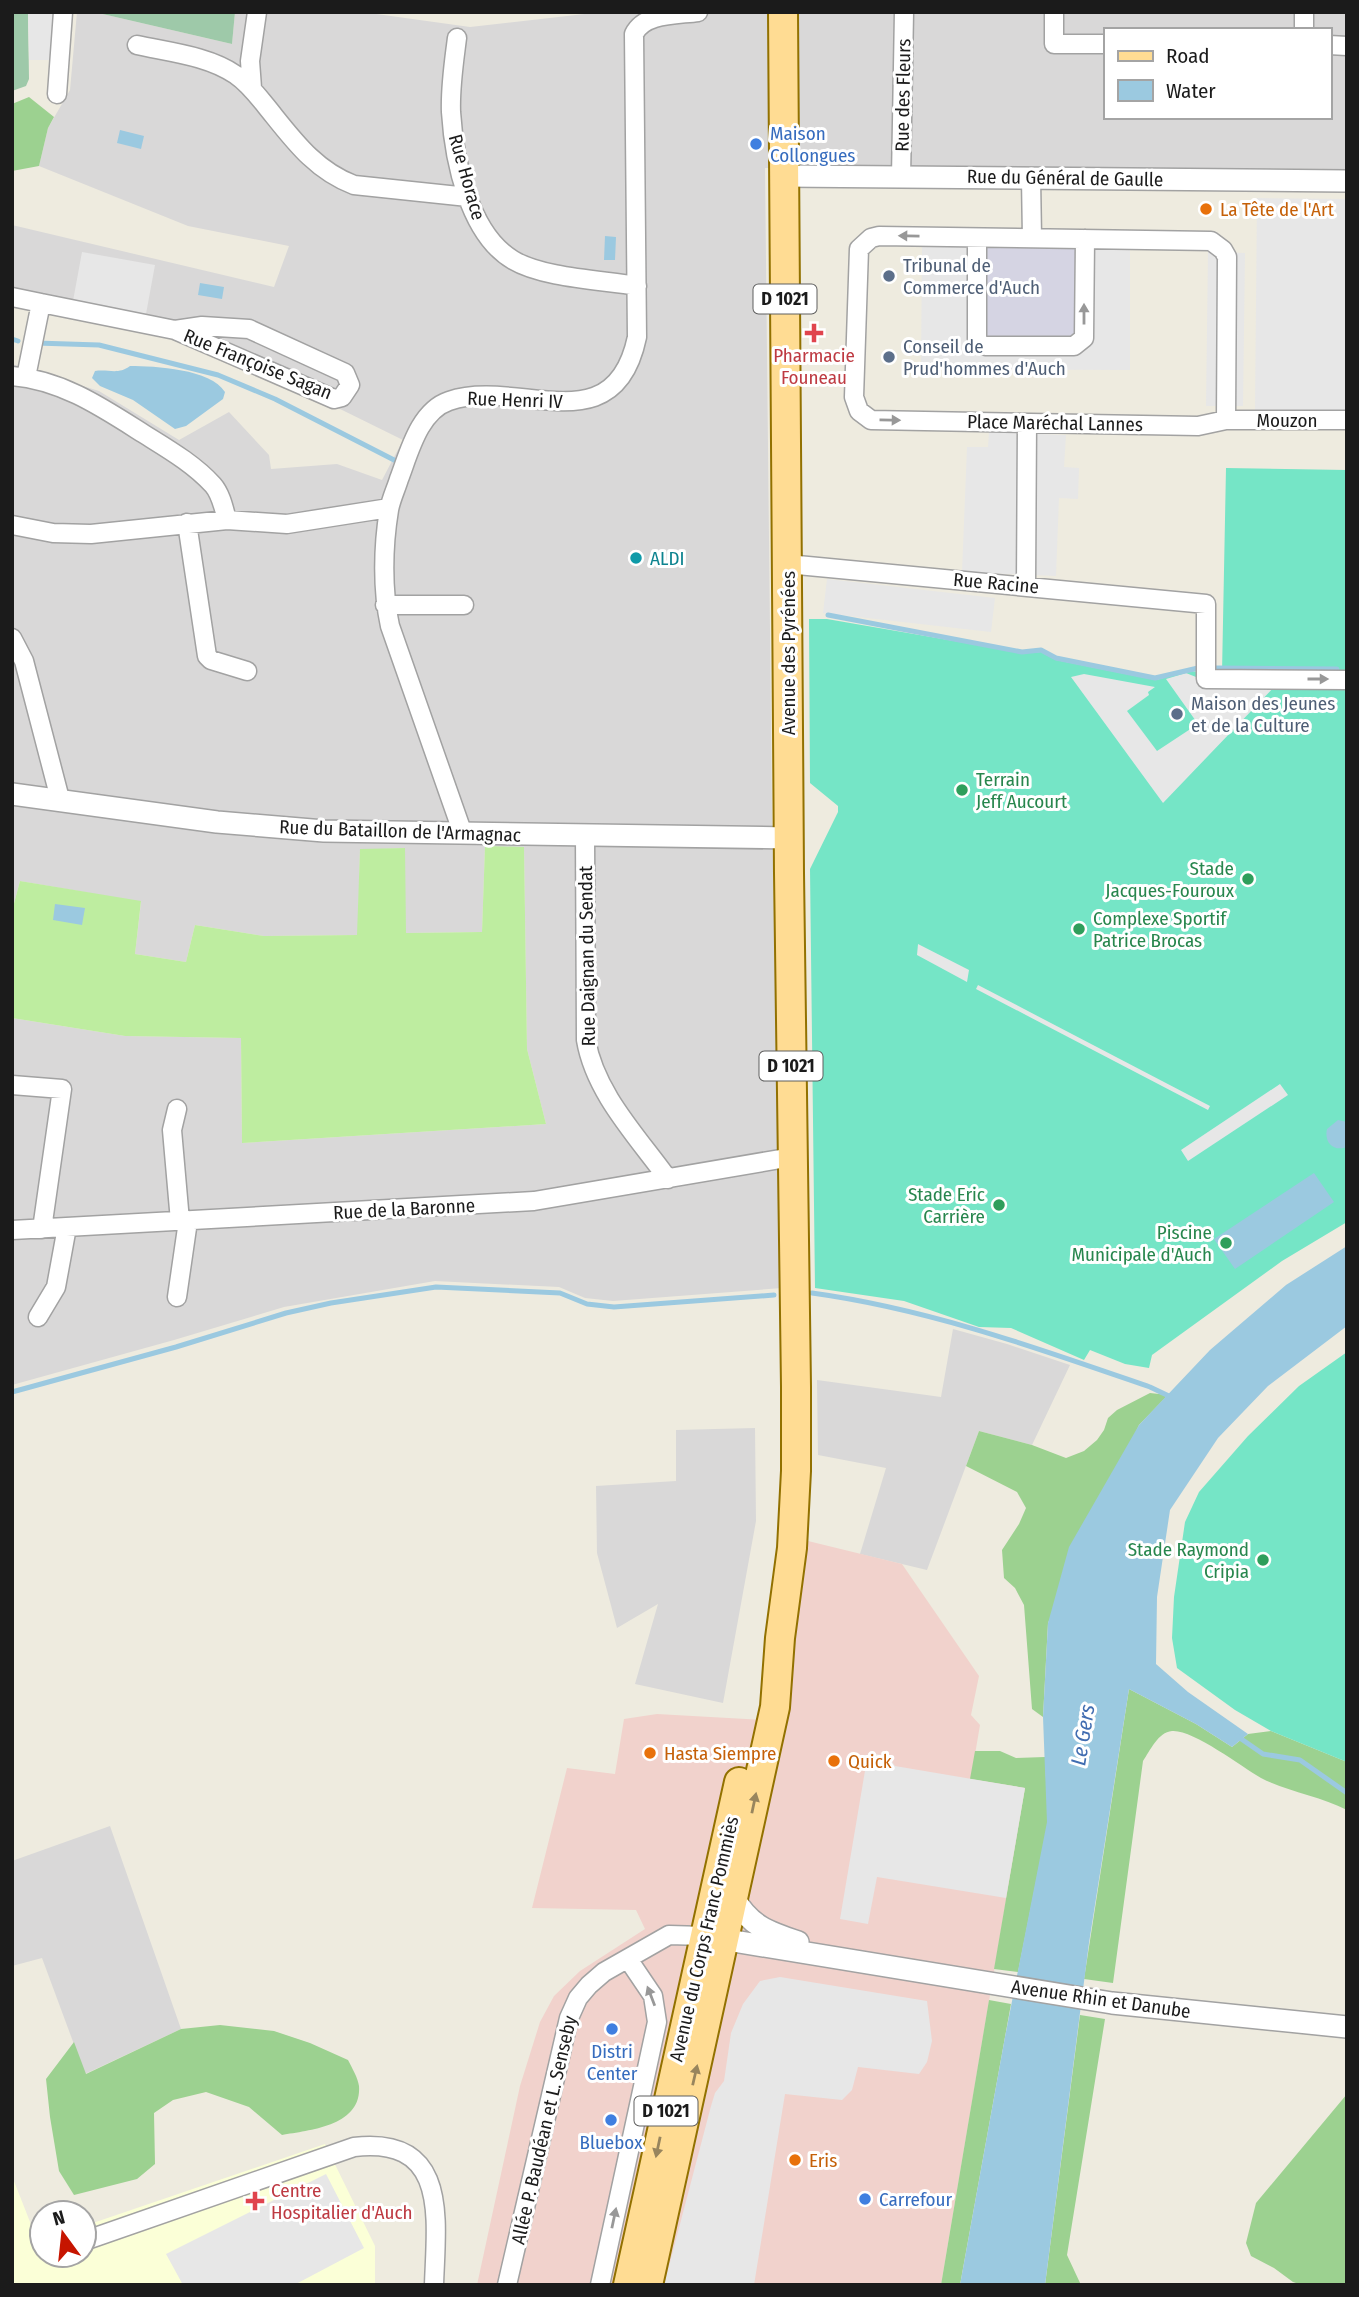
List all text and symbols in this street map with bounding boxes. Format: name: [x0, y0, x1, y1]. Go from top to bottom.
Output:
legend: [1104, 28, 1331, 119]
street label: Rue des Fleurs: [891, 38, 915, 152]
text: Road: [1166, 43, 1210, 69]
text: Water: [1166, 78, 1216, 104]
place label: Maison Collongues: [770, 122, 855, 167]
street label: Rue Horace: [444, 131, 490, 223]
marker: Maison Collongues: [748, 136, 764, 152]
street label: Rue du Général de Gaulle: [967, 165, 1163, 191]
place label: La Tête de l'Art: [1220, 198, 1335, 221]
marker: La Tête de l'Art: [1198, 201, 1214, 217]
one-way arrow: [898, 231, 920, 242]
place label: Tribunal de Commerce d'Auch: [903, 254, 1040, 299]
marker: Tribunal de Commerce d'Auch: [881, 268, 897, 284]
road number: D 1021: [754, 284, 816, 314]
one-way arrow: [1078, 303, 1090, 325]
street label: Rue Françoise Sagan: [180, 324, 336, 404]
marker: Pharmacie Founeau: [806, 325, 822, 341]
place label: Conseil de Prud'hommes d'Auch: [903, 335, 1066, 380]
place label: Pharmacie Founeau: [773, 344, 855, 389]
marker: Conseil de Prud'hommes d'Auch: [881, 349, 897, 365]
street label: Rue Henri IV: [467, 387, 563, 413]
street label: Mouzon: [1257, 409, 1317, 432]
street label: Place Maréchal Lannes: [967, 410, 1143, 436]
one-way arrow: [879, 414, 901, 426]
place label: ALDI: [650, 547, 684, 570]
marker: ALDI: [628, 550, 644, 566]
street label: Rue Racine: [952, 568, 1040, 598]
street label: Avenue des Pyrénées: [777, 571, 800, 735]
one-way arrow: [1307, 674, 1329, 685]
place label: Maison des Jeunes et de la Culture: [1191, 692, 1335, 737]
marker: Maison des Jeunes et de la Culture: [1169, 706, 1185, 722]
place label: Terrain Jeff Aucourt: [976, 768, 1068, 813]
marker: Terrain Jeff Aucourt: [954, 782, 970, 798]
street label: Rue du Bataillon de l'Armagnac: [279, 815, 521, 847]
place label: Stade Jacques-Fouroux: [1105, 857, 1235, 902]
street label: Rue Daignan du Sendat: [574, 865, 600, 1047]
marker: Stade Jacques-Fouroux: [1240, 871, 1256, 887]
place label: Complexe Sportif Patrice Brocas: [1093, 907, 1227, 952]
marker: Complexe Sportif Patrice Brocas: [1071, 921, 1087, 937]
road number: D 1021: [760, 1051, 822, 1080]
place label: Stade Eric Carrière: [908, 1183, 985, 1228]
street label: Rue de la Baronne: [332, 1194, 476, 1224]
marker: Stade Eric Carrière: [991, 1197, 1007, 1213]
place label: Piscine Municipale d'Auch: [1071, 1221, 1212, 1266]
marker: Piscine Municipale d'Auch: [1218, 1235, 1234, 1251]
place label: Stade Raymond Cripia: [1128, 1538, 1249, 1583]
marker: Stade Raymond Cripia: [1255, 1552, 1271, 1568]
water label: Le Gers: [1065, 1703, 1101, 1767]
place label: Hasta Siempre: [664, 1742, 776, 1765]
marker: Hasta Siempre: [642, 1745, 658, 1761]
place label: Quick: [848, 1750, 892, 1773]
marker: Quick: [826, 1753, 842, 1769]
one-way arrow: [748, 1792, 759, 1814]
street label: Avenue du Corps Franc Pommiès: [665, 1814, 743, 2064]
street label: Avenue Rhin et Danube: [1010, 1975, 1192, 2023]
one-way arrow: [646, 1985, 657, 2006]
street label: Allée P. Baudéan et L. Senseby: [506, 2013, 582, 2247]
marker: Distri Center: [604, 2021, 620, 2037]
place label: Distri Center: [587, 2040, 638, 2085]
one-way arrow: [689, 2064, 700, 2086]
road number: D 1021: [634, 2096, 698, 2126]
marker: Bluebox: [603, 2112, 619, 2128]
place label: Bluebox: [580, 2131, 643, 2154]
one-way arrow: [652, 2136, 663, 2158]
place label: Eris: [809, 2149, 837, 2172]
marker: Eris: [787, 2152, 803, 2168]
place label: Centre Hospitalier d'Auch: [271, 2179, 413, 2224]
place label: Carrefour: [879, 2188, 952, 2211]
marker: Centre Hospitalier d'Auch: [245, 2191, 265, 2211]
marker: Carrefour: [857, 2191, 873, 2207]
north arrow: [28, 2199, 98, 2269]
text: N: [50, 2205, 67, 2231]
one-way arrow: [609, 2207, 620, 2229]

